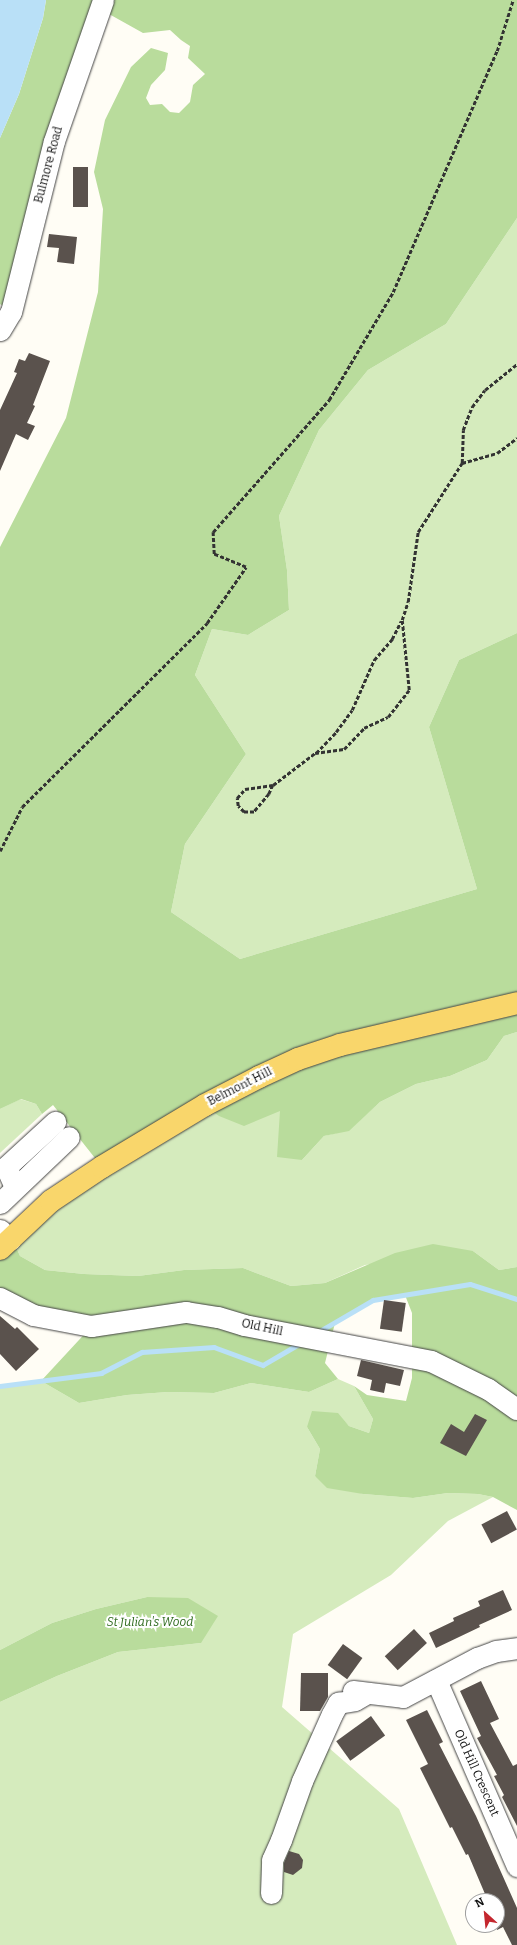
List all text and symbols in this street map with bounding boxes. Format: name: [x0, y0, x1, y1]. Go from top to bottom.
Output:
street label: Bulmore Road: [32, 125, 66, 205]
street label: Belmont Hill: [205, 1065, 275, 1109]
street label: Old Hill: [240, 1317, 284, 1339]
park label: St Julian's Wood: [107, 1616, 193, 1630]
street label: Old Hill Crescent: [450, 1727, 502, 1819]
north arrow: [465, 1893, 505, 1933]
text: N: [473, 1895, 487, 1910]

